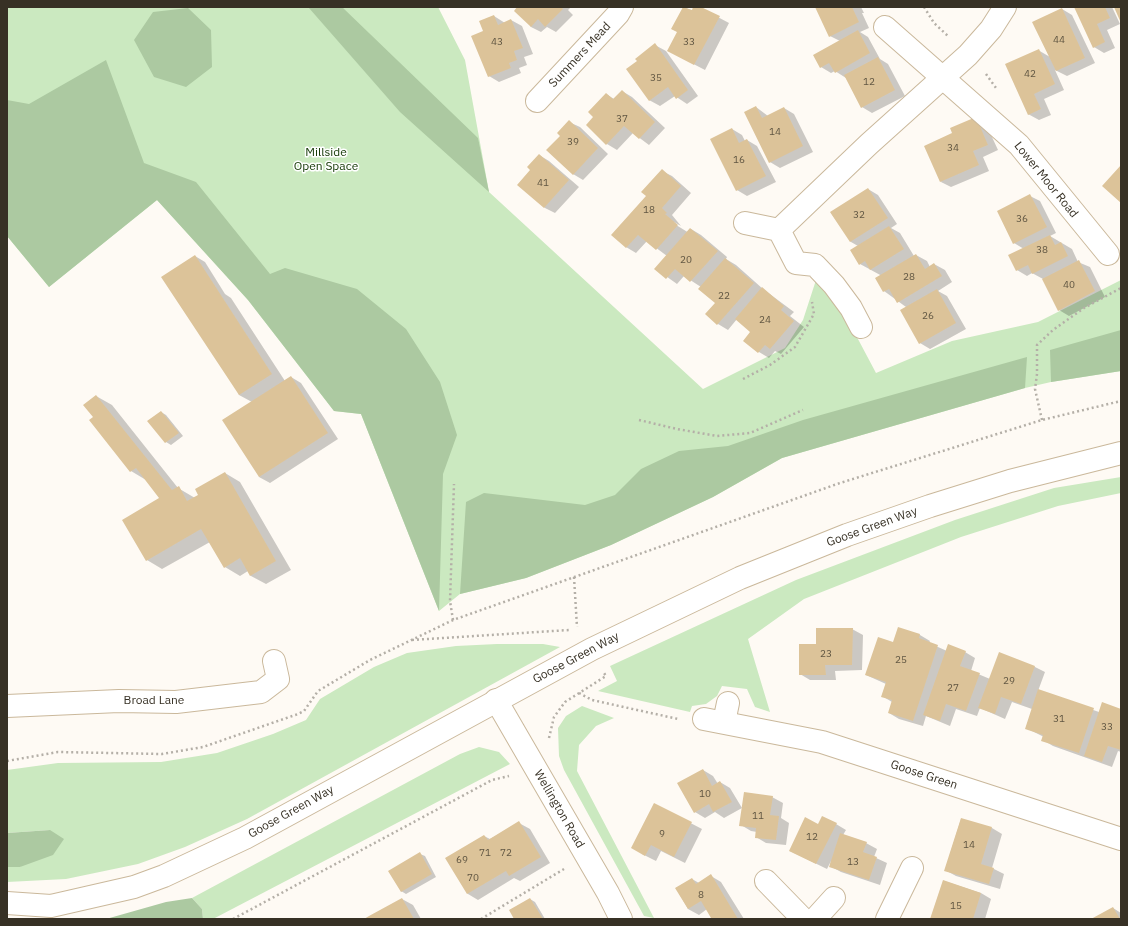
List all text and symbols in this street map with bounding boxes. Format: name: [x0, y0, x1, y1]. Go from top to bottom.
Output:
street label: Summers Mead: [546, 19, 614, 91]
house number: 44: [1053, 34, 1065, 46]
house number: 43: [491, 36, 503, 48]
house number: 33: [683, 36, 695, 48]
house number: 42: [1024, 68, 1036, 80]
house number: 35: [650, 72, 662, 84]
house number: 12: [863, 76, 875, 88]
house number: 37: [616, 113, 628, 125]
house number: 14: [769, 126, 781, 138]
house number: 39: [567, 136, 579, 148]
street label: Lower Moor Road: [1011, 139, 1081, 221]
house number: 34: [947, 142, 959, 154]
park label: Millside Open Space: [294, 146, 358, 174]
house number: 16: [733, 154, 745, 166]
house number: 41: [537, 177, 549, 189]
house number: 18: [643, 204, 655, 216]
house number: 32: [853, 209, 865, 221]
house number: 36: [1016, 213, 1028, 225]
house number: 38: [1036, 244, 1048, 256]
house number: 20: [680, 254, 692, 266]
house number: 28: [903, 271, 915, 283]
house number: 40: [1063, 279, 1075, 291]
house number: 22: [718, 290, 730, 302]
house number: 26: [922, 310, 934, 322]
house number: 24: [759, 314, 771, 326]
street label: Goose Green Way: [825, 504, 919, 550]
street label: Goose Green Way: [530, 629, 622, 687]
house number: 23: [820, 648, 832, 660]
house number: 25: [895, 654, 907, 666]
house number: 29: [1003, 675, 1015, 687]
house number: 27: [947, 682, 959, 694]
street label: Broad Lane: [124, 694, 184, 708]
house number: 31: [1053, 713, 1065, 725]
house number: 33: [1101, 721, 1113, 733]
street label: Goose Green: [889, 757, 959, 793]
street label: Wellington Road: [531, 767, 587, 851]
street label: Goose Green Way: [246, 783, 336, 841]
house number: 10: [699, 788, 711, 800]
house number: 11: [752, 810, 764, 822]
house number: 9: [659, 828, 665, 840]
house number: 12: [806, 831, 818, 843]
house number: 14: [963, 839, 975, 851]
house number: 71: [479, 847, 491, 859]
house number: 72: [500, 847, 512, 859]
house number: 69: [456, 854, 468, 866]
house number: 13: [847, 856, 859, 868]
house number: 70: [467, 872, 479, 884]
house number: 8: [698, 889, 704, 901]
house number: 15: [950, 900, 962, 912]

